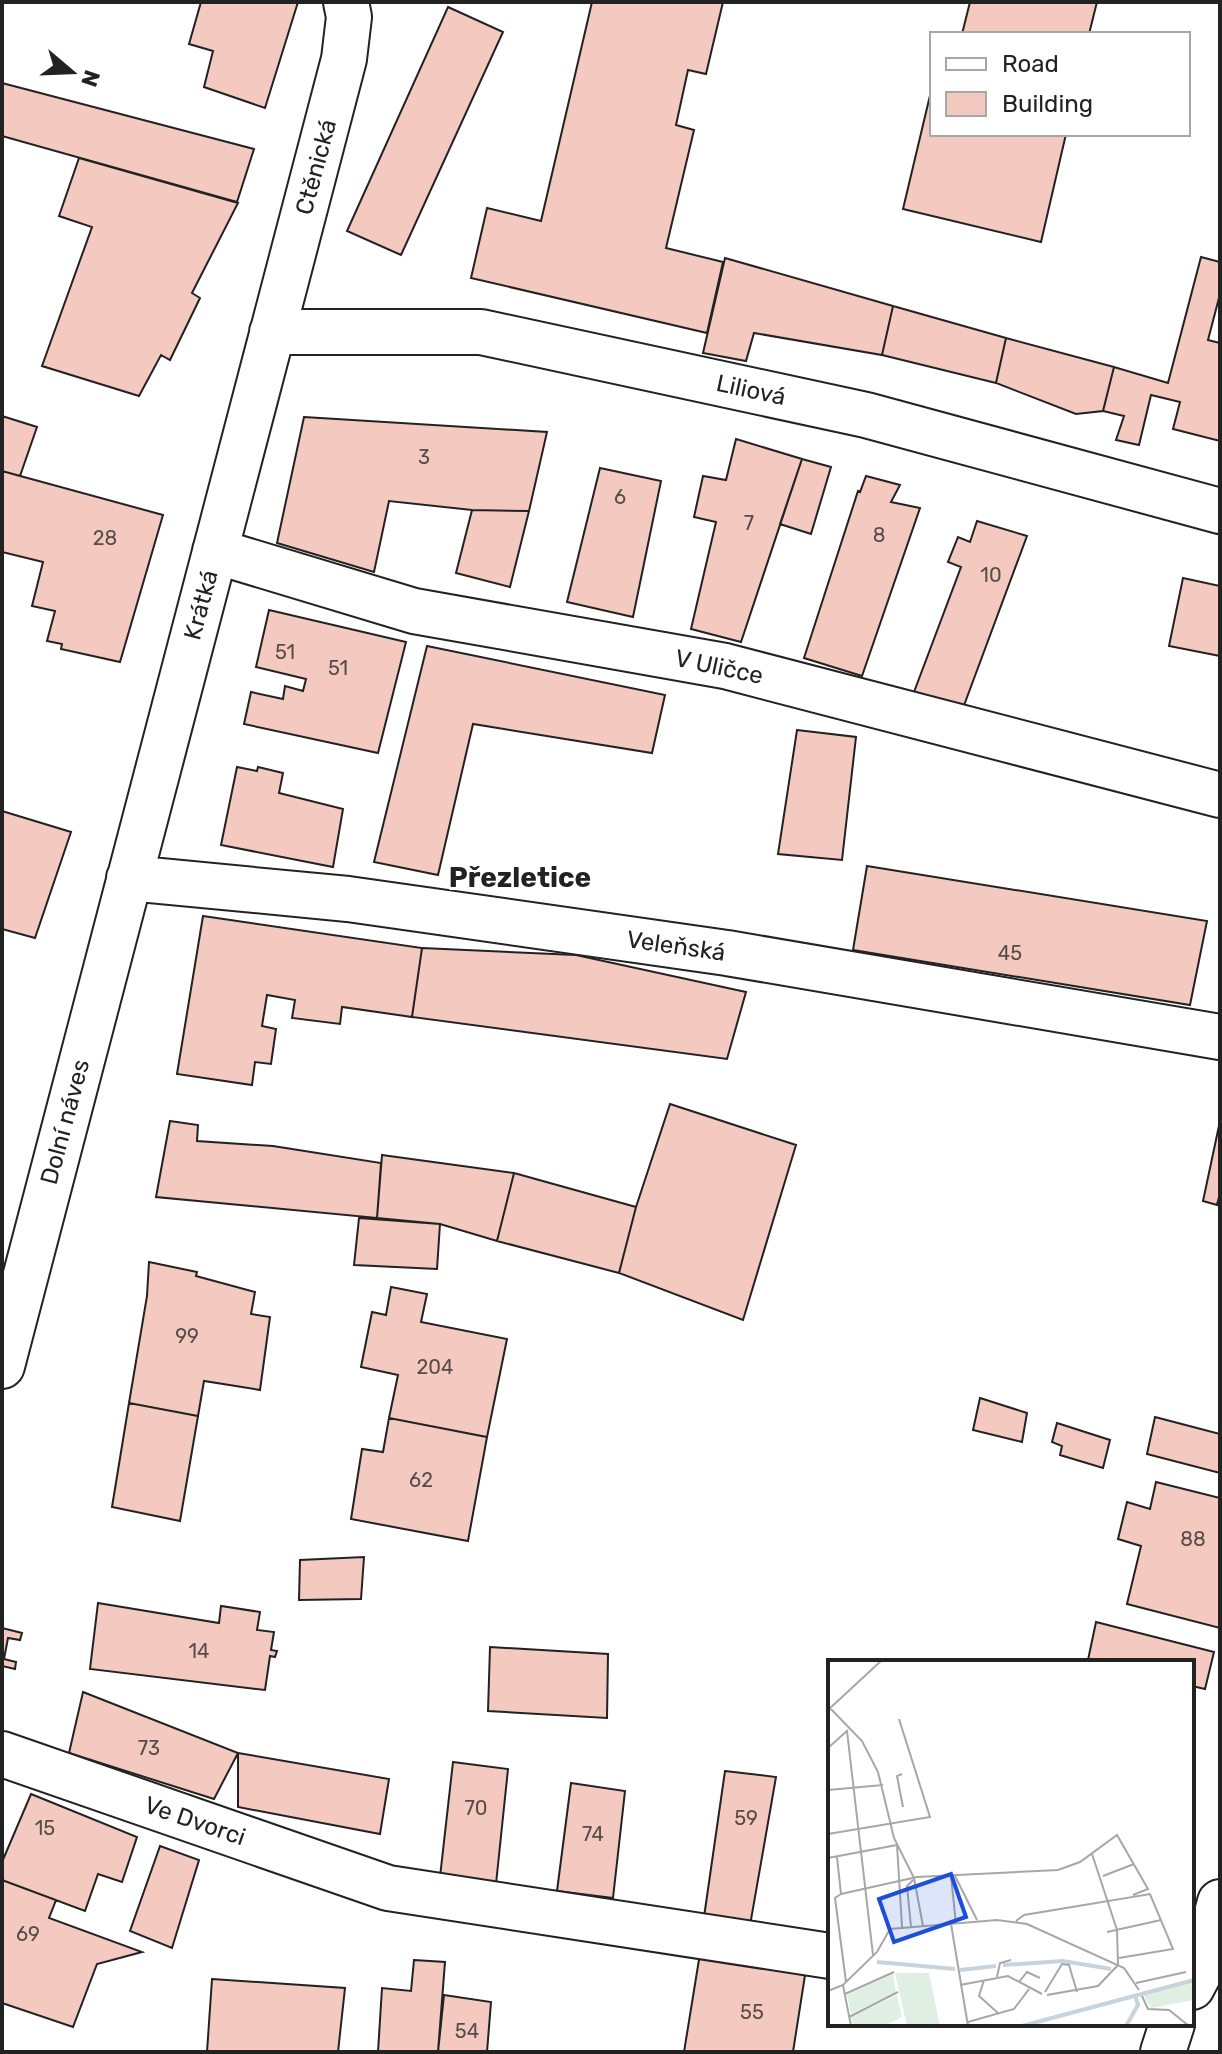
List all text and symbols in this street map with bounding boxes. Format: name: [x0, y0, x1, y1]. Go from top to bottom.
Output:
north arrow: [32, 32, 112, 112]
legend: [930, 32, 1190, 136]
text: Road: [1002, 50, 1059, 78]
text: N: [75, 66, 106, 90]
text: Building: [1002, 90, 1093, 118]
street label: Ctěnická: [290, 116, 342, 218]
street label: Liliová: [714, 369, 788, 411]
house number: 3: [418, 445, 430, 469]
house number: 6: [614, 485, 626, 509]
house number: 7: [744, 511, 754, 535]
house number: 8: [873, 523, 885, 547]
house number: 28: [93, 526, 117, 550]
house number: 10: [980, 563, 1002, 587]
street label: Krátká: [178, 567, 224, 643]
house number: 51: [275, 640, 295, 664]
street label: V Uličce: [672, 644, 766, 690]
house number: 51: [328, 656, 348, 680]
district label: Přezletice: [449, 861, 591, 894]
street label: Veleňská: [625, 925, 727, 967]
house number: 45: [998, 941, 1022, 965]
street label: Dolní náves: [35, 1056, 95, 1188]
house number: 99: [175, 1324, 199, 1348]
house number: 204: [417, 1355, 453, 1379]
house number: 62: [409, 1468, 433, 1492]
house number: 88: [1180, 1527, 1206, 1551]
house number: 14: [189, 1639, 209, 1663]
inset map: [828, 1660, 1194, 2026]
house number: 73: [138, 1736, 160, 1760]
street label: Ve Dvorci: [141, 1791, 249, 1851]
house number: 70: [465, 1796, 487, 1820]
house number: 59: [734, 1806, 758, 1830]
house number: 15: [35, 1816, 55, 1840]
house number: 74: [582, 1822, 604, 1846]
house number: 69: [16, 1922, 40, 1946]
house number: 55: [740, 2000, 764, 2024]
house number: 54: [455, 2019, 479, 2043]

